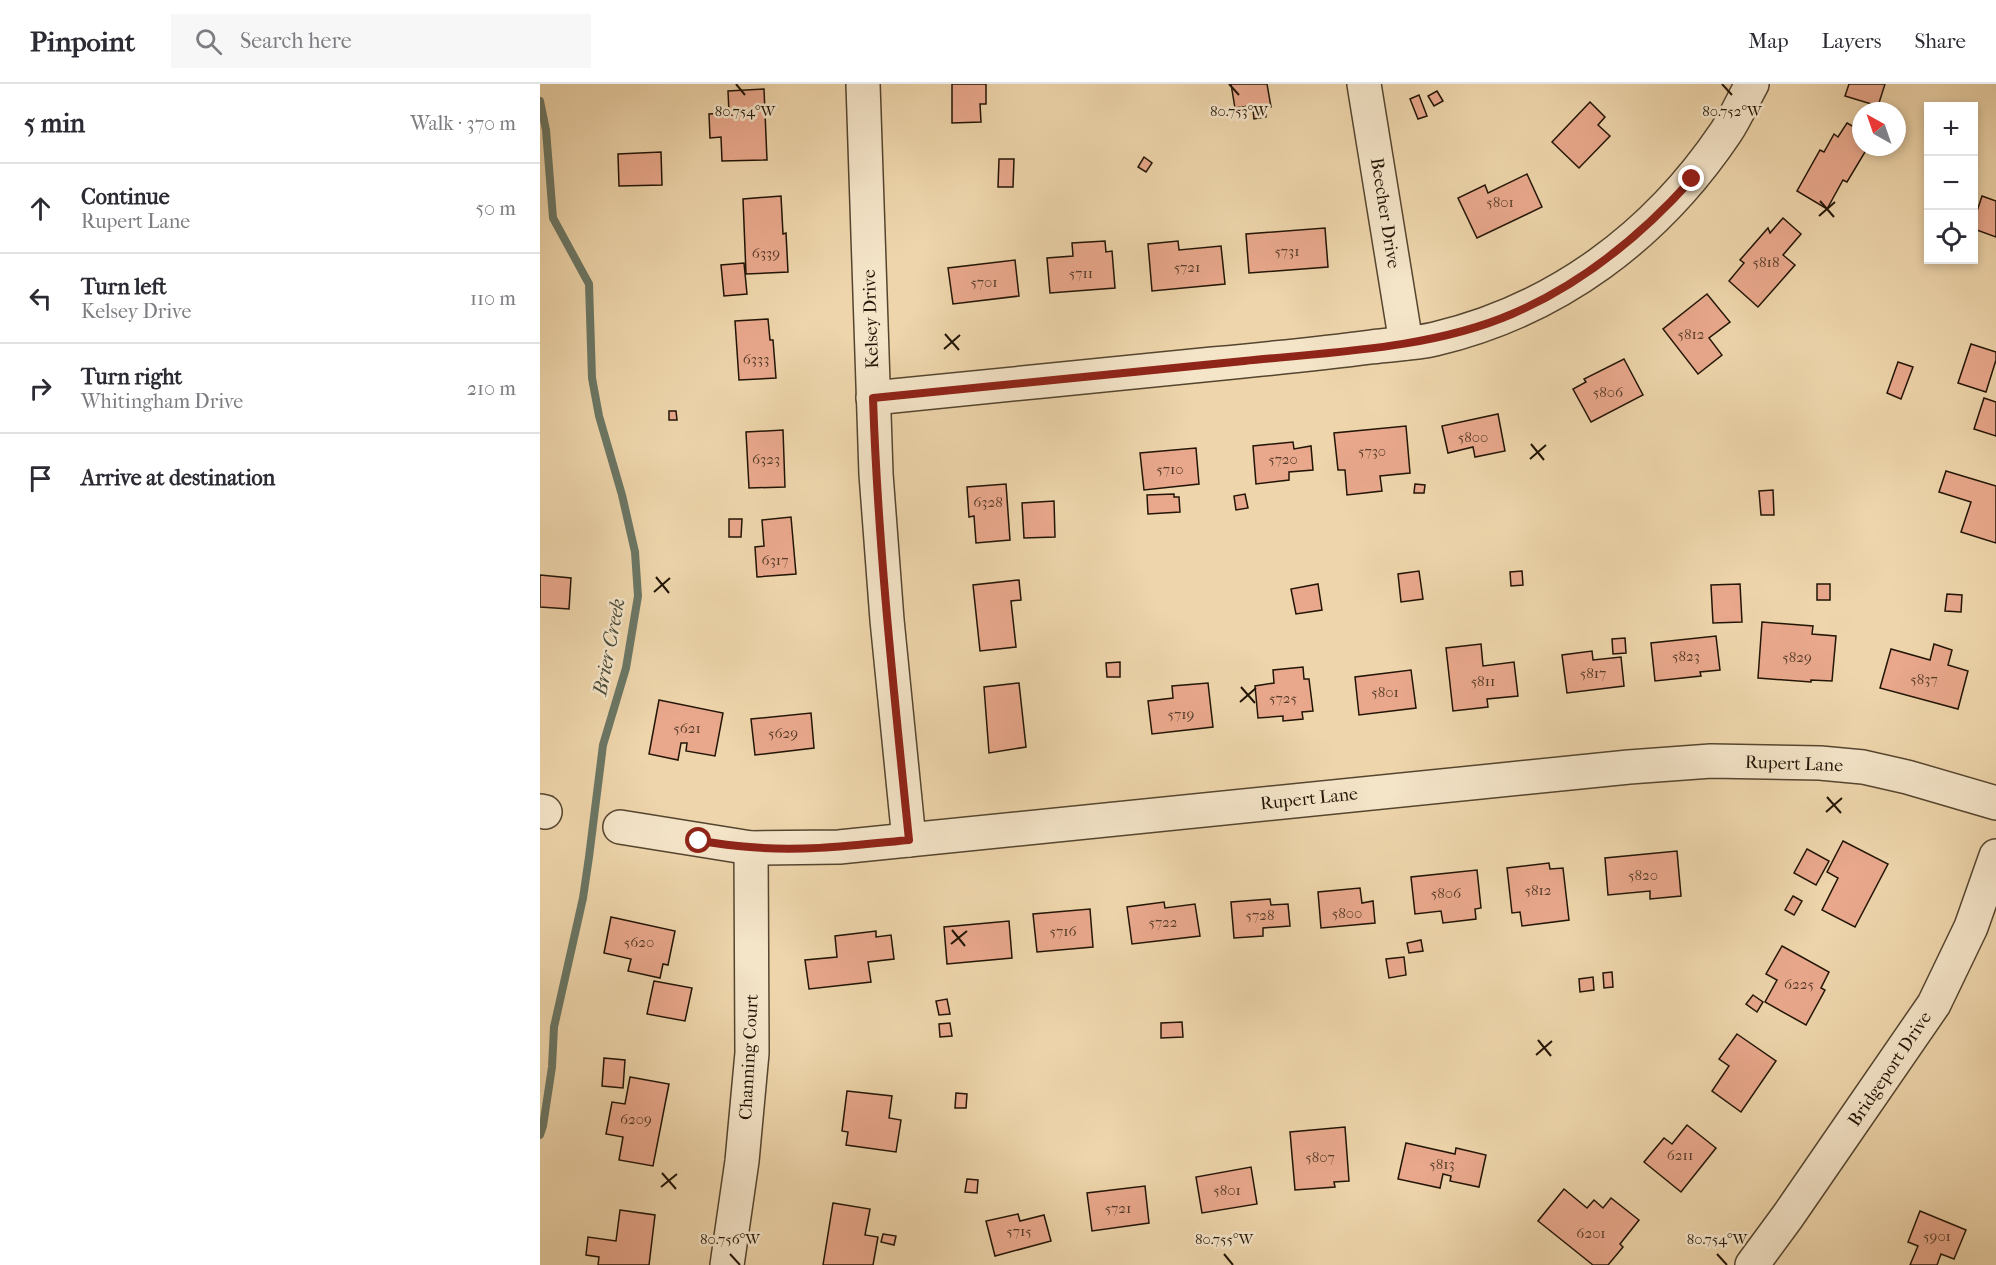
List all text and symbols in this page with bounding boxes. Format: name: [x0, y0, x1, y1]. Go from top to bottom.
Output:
search box: [171, 14, 591, 68]
text: Pinpoint: [30, 25, 135, 58]
icon: search: [192, 25, 225, 58]
text: Search here: [240, 28, 352, 54]
text: Map: [1748, 29, 1789, 53]
text: Layers: [1822, 29, 1881, 53]
text: Share: [1914, 29, 1966, 53]
text: 80.754°W: [715, 102, 777, 120]
text: 80.753°W: [1210, 102, 1269, 120]
text: 80.752°W: [1702, 102, 1763, 120]
north arrow: [1852, 102, 1906, 156]
map controls: [1924, 102, 1978, 264]
button: +: [1924, 102, 1978, 156]
text: 5 min: [24, 108, 85, 139]
text: Walk · 370 m: [410, 112, 516, 135]
street label: Beecher Drive: [1366, 156, 1404, 270]
button: −: [1924, 156, 1978, 210]
route end: [1678, 165, 1704, 191]
text: Continue: [81, 184, 170, 210]
icon: ahead: [24, 192, 57, 225]
house number: 5801: [1486, 193, 1514, 211]
text: 50 m: [475, 197, 516, 220]
text: Rupert Lane: [81, 210, 190, 233]
button: locate: [1924, 210, 1978, 264]
house number: 5731: [1274, 242, 1300, 260]
house number: 6339: [752, 244, 780, 262]
house number: 5818: [1753, 253, 1779, 271]
house number: 5721: [1174, 258, 1200, 276]
house number: 5711: [1069, 264, 1093, 282]
street label: Kelsey Drive: [859, 269, 883, 369]
house number: 5701: [970, 273, 998, 291]
text: Turn left: [81, 274, 167, 300]
icon: left: [24, 282, 57, 315]
text: 110 m: [470, 287, 516, 310]
text: Kelsey Drive: [81, 300, 191, 323]
house number: 5812: [1677, 325, 1705, 343]
house number: 6333: [743, 350, 769, 368]
text: Turn right: [81, 364, 182, 390]
icon: right: [24, 372, 57, 405]
text: 210 m: [467, 377, 516, 400]
house number: 5806: [1593, 383, 1624, 401]
text: Whitingham Drive: [81, 390, 243, 413]
house number: 5800: [1458, 428, 1488, 446]
house number: 5730: [1358, 442, 1386, 460]
house number: 6323: [752, 450, 780, 468]
house number: 5720: [1268, 450, 1298, 468]
house number: 5710: [1156, 460, 1184, 478]
icon: arrive: [24, 462, 57, 495]
text: Arrive at destination: [81, 465, 275, 491]
house number: 6328: [973, 493, 1003, 511]
house number: 6317: [762, 551, 788, 569]
water label: Brier Creek: [588, 596, 630, 699]
house number: 5823: [1672, 647, 1700, 665]
house number: 5829: [1782, 648, 1812, 666]
house number: 5817: [1580, 664, 1606, 682]
house number: 5837: [1910, 670, 1938, 688]
house number: 5811: [1471, 672, 1495, 690]
house number: 5801: [1371, 683, 1399, 701]
house number: 5725: [1269, 689, 1297, 707]
house number: 5719: [1168, 705, 1195, 723]
house number: 5621: [673, 719, 701, 737]
house number: 5629: [768, 724, 798, 742]
street label: Rupert Lane: [1745, 752, 1844, 776]
street label: Rupert Lane: [1259, 783, 1359, 815]
route start: [685, 827, 711, 853]
house number: 5820: [1628, 866, 1658, 884]
house number: 5812: [1524, 881, 1552, 899]
house number: 5806: [1431, 884, 1462, 902]
house number: 5800: [1332, 904, 1362, 922]
house number: 5728: [1246, 906, 1274, 924]
house number: 5722: [1148, 913, 1178, 931]
house number: 5716: [1049, 922, 1077, 940]
house number: 5620: [624, 933, 654, 951]
house number: 6225: [1784, 975, 1814, 993]
street label: Channing Court: [735, 993, 763, 1121]
street label: Bridgeport Drive: [1844, 1008, 1936, 1130]
house number: 6209: [620, 1110, 652, 1128]
house number: 6211: [1667, 1146, 1693, 1164]
house number: 5807: [1305, 1148, 1335, 1166]
house number: 5813: [1429, 1155, 1455, 1173]
house number: 5801: [1213, 1181, 1241, 1199]
house number: 5721: [1105, 1199, 1131, 1217]
house number: 5715: [1006, 1222, 1032, 1240]
house number: 6201: [1576, 1224, 1606, 1242]
house number: 5901: [1923, 1227, 1951, 1245]
text: 80.756°W: [700, 1230, 761, 1248]
text: 80.755°W: [1195, 1230, 1254, 1248]
text: 80.754°W: [1687, 1230, 1749, 1248]

